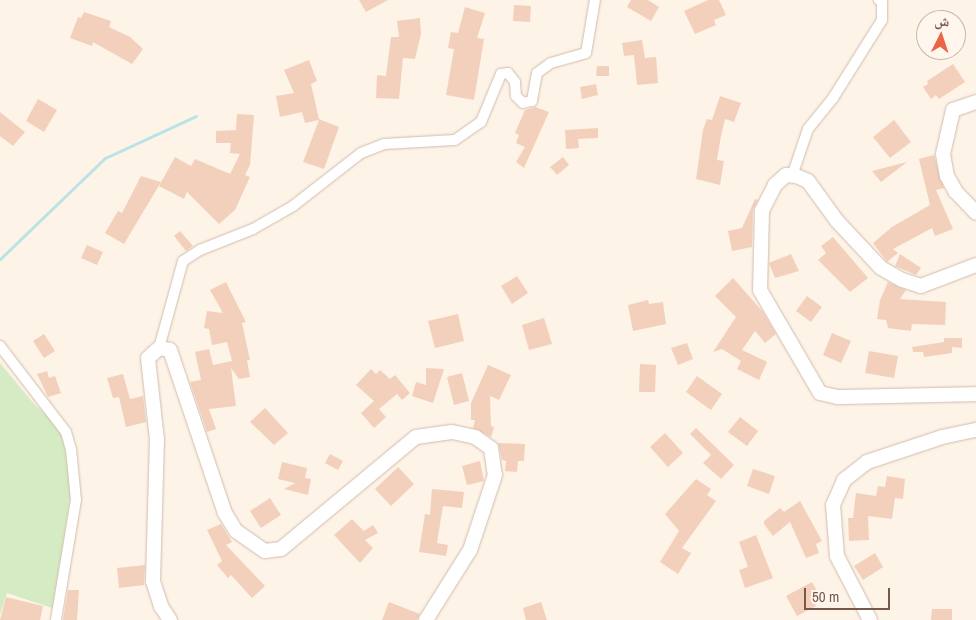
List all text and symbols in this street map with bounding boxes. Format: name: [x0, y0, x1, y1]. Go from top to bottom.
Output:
north arrow: [916, 10, 966, 60]
text: ش: [934, 12, 950, 31]
scale bar: [806, 578, 892, 610]
text: 50 m: [812, 586, 839, 607]

